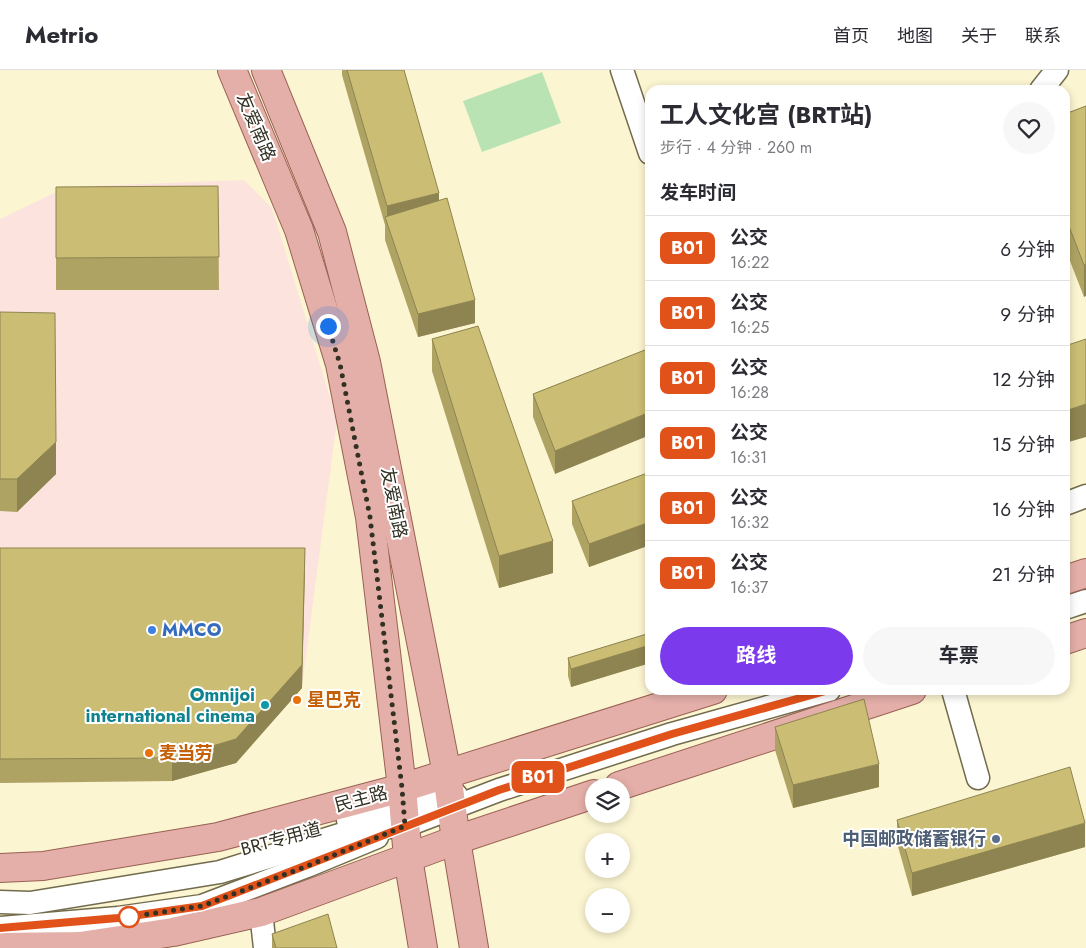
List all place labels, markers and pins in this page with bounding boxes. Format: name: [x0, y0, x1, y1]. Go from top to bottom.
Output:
place label: MMCO: [162, 617, 222, 643]
marker: MMCO: [146, 624, 158, 636]
place label: Omnijoi international cinema: [86, 682, 255, 729]
place label: 星巴克: [307, 687, 361, 713]
marker: 星巴克: [291, 694, 303, 706]
marker: Omnijoi international cinema: [259, 699, 271, 711]
place label: 麦当劳: [159, 740, 213, 766]
marker: 麦当劳: [143, 747, 155, 759]
place label: 中国邮政储蓄银行: [842, 826, 986, 852]
marker: 中国邮政储蓄银行: [990, 833, 1002, 845]
unlabelled marker: [118, 906, 140, 928]

